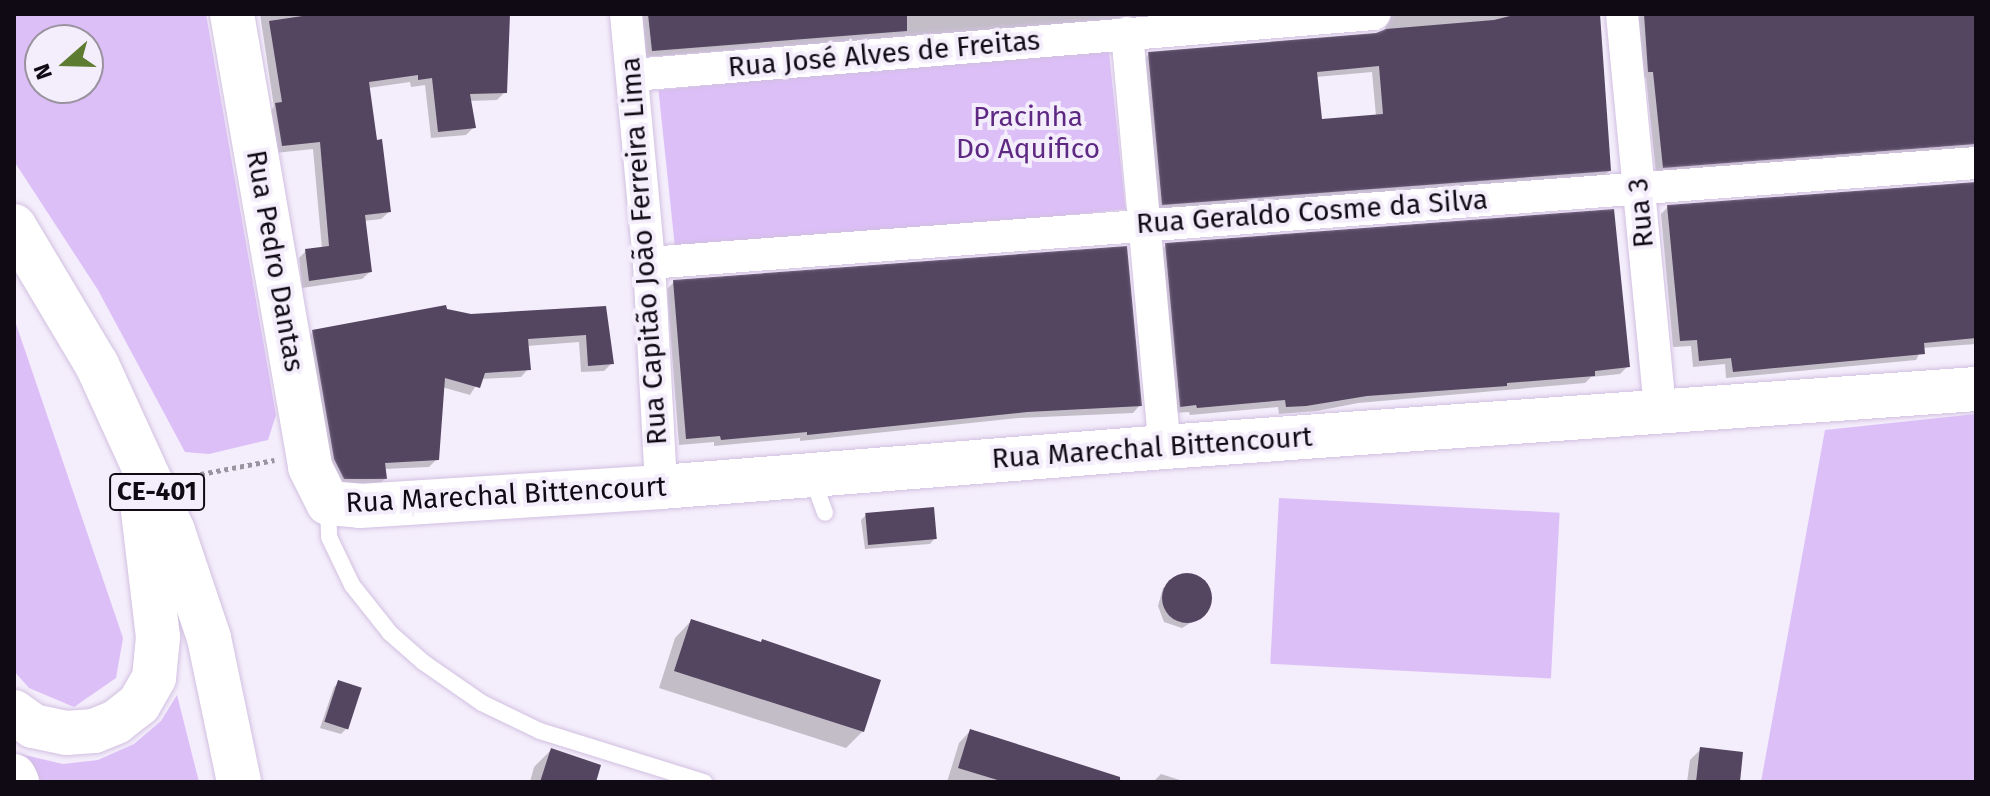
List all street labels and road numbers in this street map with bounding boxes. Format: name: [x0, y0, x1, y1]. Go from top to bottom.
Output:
street label: Rua José Alves de Freitas: [727, 24, 1041, 84]
street label: Rua Capitão João Ferreira Lima: [614, 56, 674, 446]
street label: Rua Pedro Dantas: [239, 148, 311, 374]
street label: Rua 3: [1621, 177, 1661, 249]
street label: Rua Geraldo Cosme da Silva: [1135, 183, 1489, 241]
street label: Rua Marechal Bittencourt: [991, 420, 1313, 476]
road number: CE-401: [109, 470, 205, 514]
street label: Rua Marechal Bittencourt: [345, 470, 667, 520]

